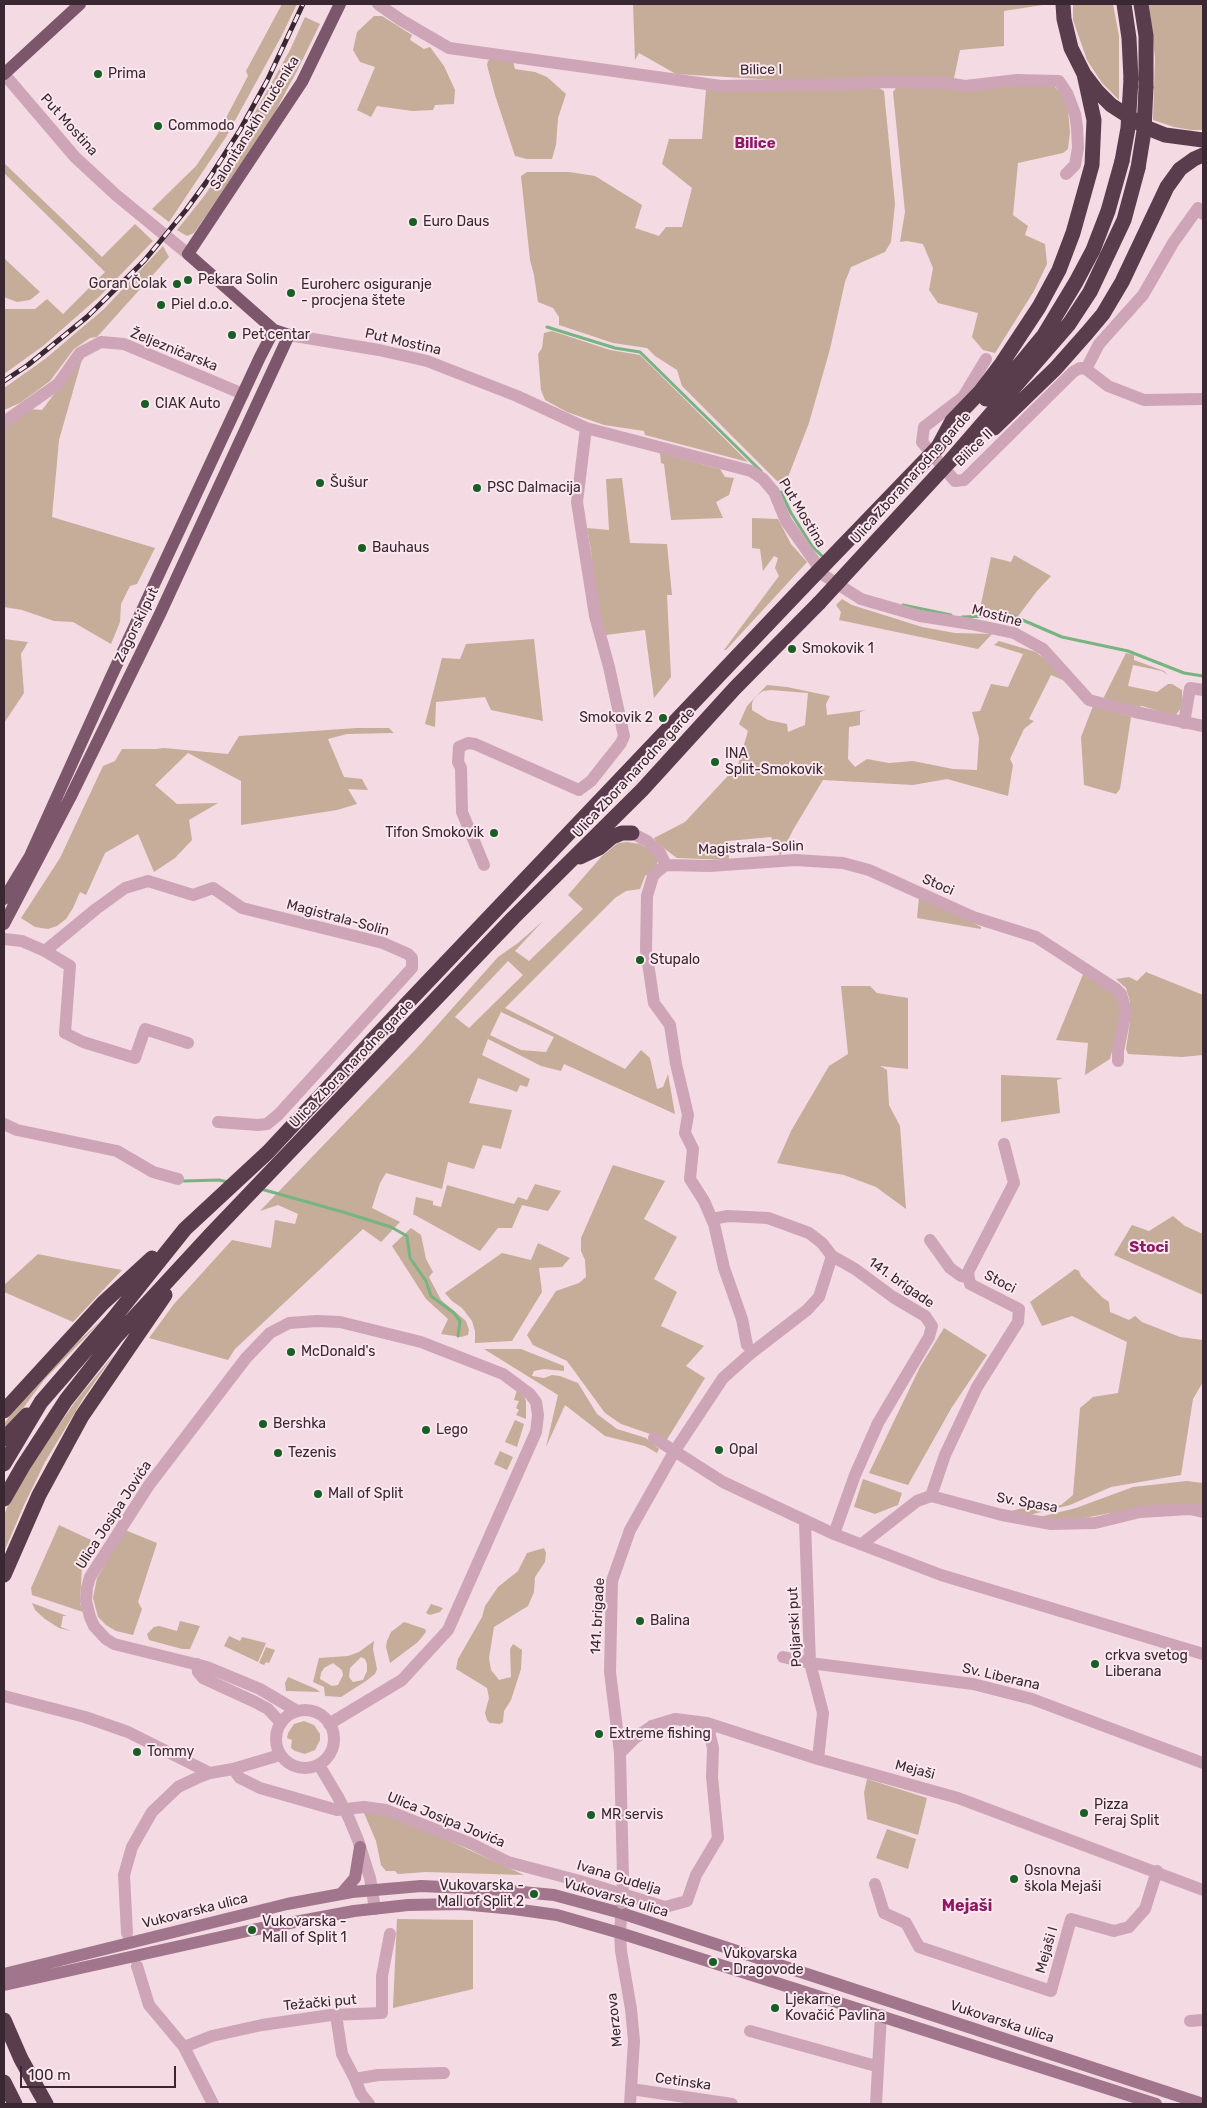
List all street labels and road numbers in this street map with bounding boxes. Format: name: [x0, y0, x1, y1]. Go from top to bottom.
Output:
street label: Salonitanskih mučenika: [207, 53, 303, 193]
street label: Bilice I: [740, 61, 782, 79]
street label: Put Mostina: [37, 91, 101, 159]
street label: Željezničarska: [128, 325, 220, 375]
street label: Put Mostina: [363, 325, 443, 359]
street label: Ulica Zbora narodne garde: [847, 409, 975, 547]
street label: Bilice II: [952, 426, 996, 470]
street label: Put Mostina: [775, 475, 829, 551]
street label: Zagorski put: [112, 585, 162, 665]
street label: Mostine: [970, 601, 1024, 631]
street label: Ulica Zbora narodne garde: [569, 705, 699, 841]
street label: Magistrala-Solin: [698, 838, 804, 858]
street label: Stoci: [919, 871, 957, 899]
street label: Magistrala-Solin: [285, 896, 391, 940]
street label: Ulica Zbora narodne garde: [286, 996, 418, 1132]
street label: 141. brigade: [865, 1254, 937, 1312]
street label: Stoci: [981, 1267, 1019, 1297]
street label: Ulica Josipa Jovića: [73, 1458, 155, 1572]
street label: Sv. Spasa: [995, 1489, 1059, 1517]
street label: 141. brigade: [588, 1577, 608, 1655]
street label: Poljarski put: [785, 1586, 805, 1668]
street label: Sv. Liberana: [961, 1660, 1041, 1694]
street label: Mejaši: [893, 1757, 937, 1783]
street label: Ulica Josipa Jovića: [385, 1789, 507, 1851]
street label: Ivana Gudelja: [575, 1857, 663, 1899]
street label: Vukovarska ulica: [562, 1875, 670, 1921]
street label: Vukovarska ulica: [140, 1890, 250, 1932]
street label: Mejaši I: [1032, 1925, 1062, 1975]
street label: Težački put: [283, 1991, 357, 2015]
street label: Merzova: [604, 1992, 626, 2048]
street label: Vukovarska ulica: [948, 1997, 1056, 2047]
street label: Cetinska: [654, 2070, 712, 2094]

